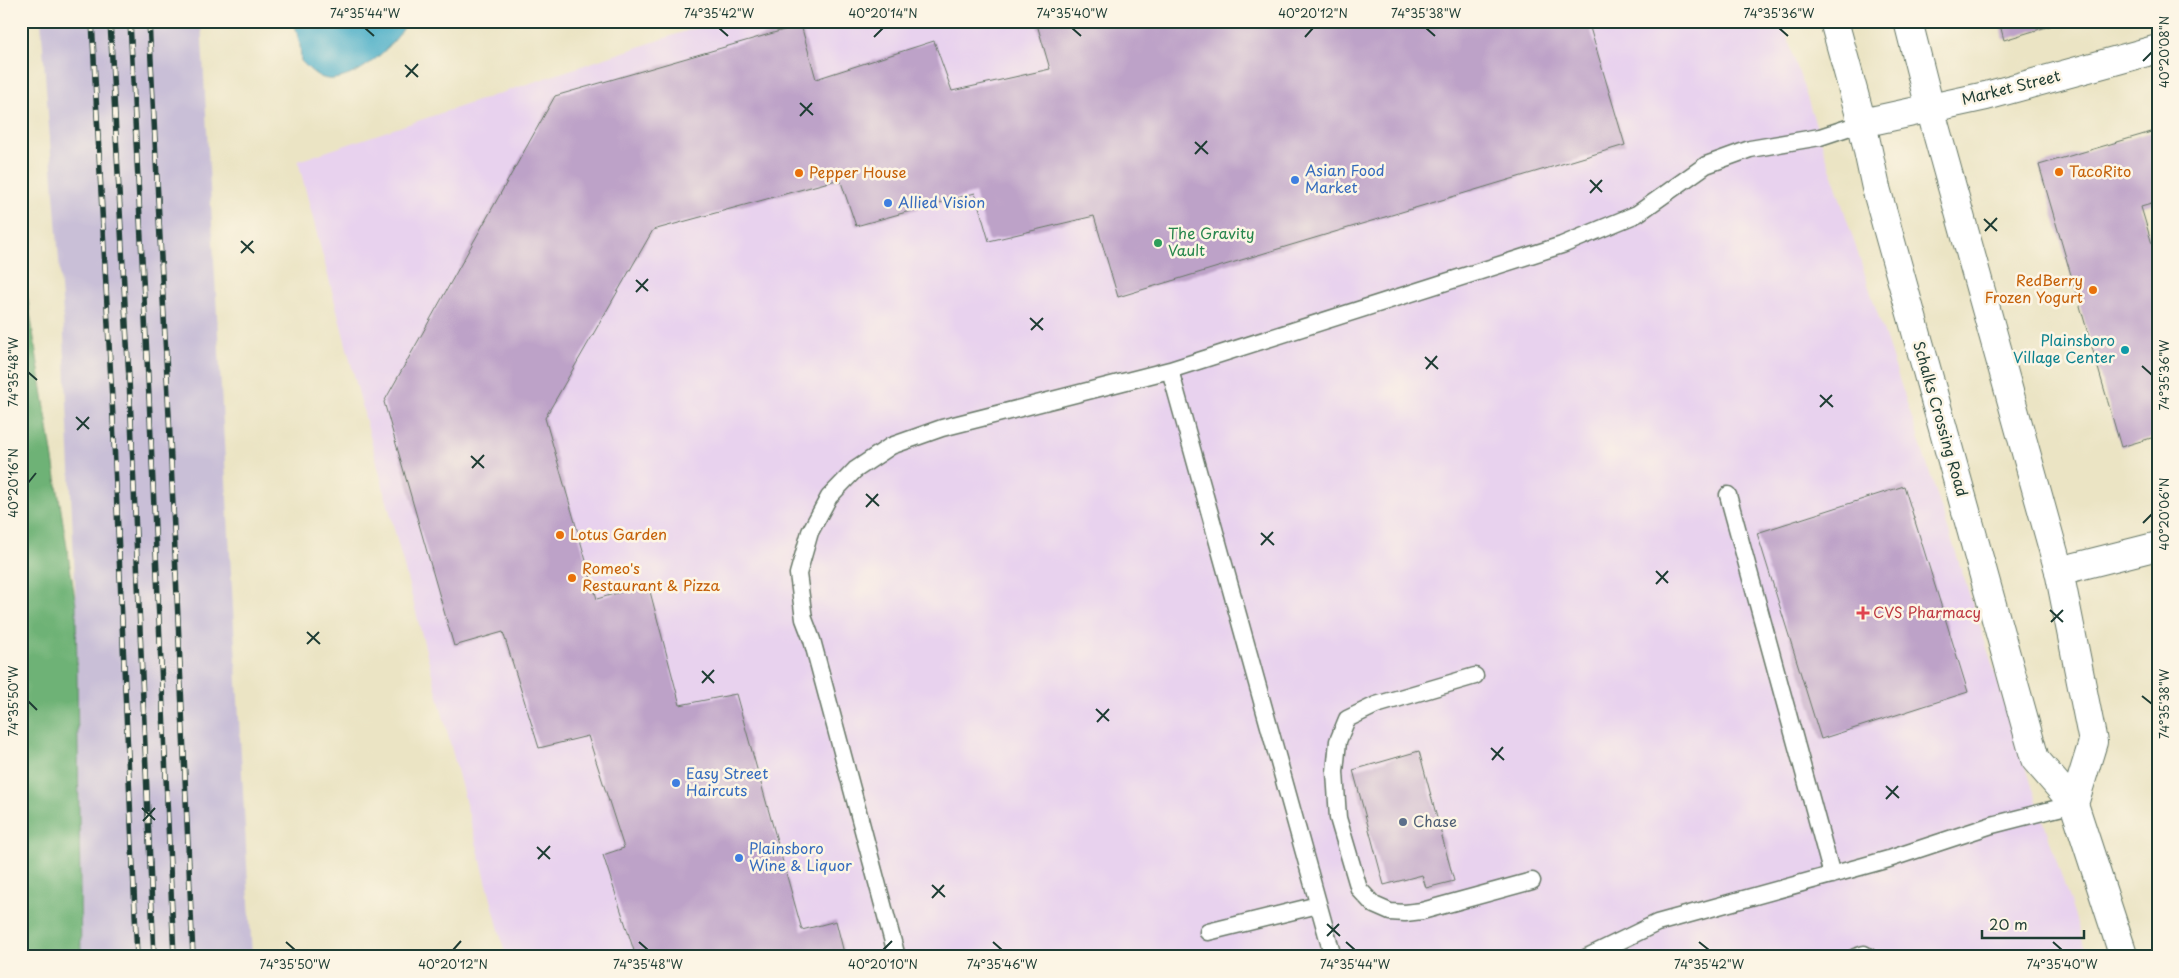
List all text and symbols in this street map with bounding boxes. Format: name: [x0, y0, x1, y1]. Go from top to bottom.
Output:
text: 74°35'44"W: [330, 4, 401, 22]
text: 74°35'42"W: [684, 4, 755, 22]
text: 40°20'14"N: [848, 4, 918, 22]
text: 74°35'40"W: [1036, 4, 1108, 22]
text: 40°20'12"N: [1278, 4, 1348, 22]
text: 74°35'38"W: [1391, 4, 1462, 22]
text: 74°35'36"W: [1744, 4, 1815, 22]
text: 40°20'08"N: [2155, 16, 2173, 88]
street label: Market Street: [1959, 63, 2062, 110]
place label: Asian Food Market: [1305, 158, 1385, 198]
place label: TacoRito: [2069, 159, 2131, 182]
place label: Pepper House: [809, 160, 906, 183]
marker: TacoRito: [2053, 166, 2065, 178]
marker: Pepper House: [793, 167, 805, 179]
marker: Asian Food Market: [1289, 174, 1301, 186]
place label: Allied Vision: [898, 190, 985, 213]
marker: Allied Vision: [882, 197, 894, 209]
place label: The Gravity Vault: [1168, 221, 1255, 261]
marker: The Gravity Vault: [1152, 237, 1164, 249]
place label: RedBerry Frozen Yogurt: [1984, 268, 2083, 308]
marker: RedBerry Frozen Yogurt: [2087, 284, 2099, 296]
place label: Plainsboro Village Center: [2013, 328, 2115, 368]
text: 74°35'48"W: [4, 336, 22, 407]
street label: Schalks Crossing Road: [1908, 338, 1975, 499]
text: 74°35'36"W: [2155, 339, 2173, 410]
marker: Plainsboro Village Center: [2119, 344, 2131, 356]
text: 40°20'16"N: [4, 448, 22, 518]
text: 40°20'06"N: [2155, 478, 2173, 550]
place label: Lotus Garden: [570, 522, 667, 545]
marker: Lotus Garden: [554, 529, 566, 541]
place label: Romeo's Restaurant & Pizza: [582, 556, 720, 596]
marker: Romeo's Restaurant & Pizza: [566, 572, 578, 584]
place label: CVS Pharmacy: [1873, 600, 1981, 623]
marker: CVS Pharmacy: [1857, 607, 1869, 619]
text: 74°35'50"W: [4, 665, 22, 736]
text: 74°35'38"W: [2155, 668, 2173, 739]
place label: Easy Street Haircuts: [686, 761, 768, 801]
marker: Easy Street Haircuts: [670, 777, 682, 789]
place label: Chase: [1413, 809, 1457, 832]
marker: Chase: [1397, 816, 1409, 828]
place label: Plainsboro Wine & Liquor: [749, 836, 852, 876]
marker: Plainsboro Wine & Liquor: [733, 852, 745, 864]
scale bar: [1982, 908, 2084, 940]
text: 20 m: [1989, 912, 2028, 935]
text: 74°35'50"W: [260, 955, 331, 973]
text: 40°20'12"N: [418, 955, 488, 973]
text: 74°35'48"W: [613, 955, 684, 973]
text: 40°20'10"N: [848, 955, 918, 973]
text: 74°35'46"W: [967, 955, 1038, 973]
text: 74°35'44"W: [1320, 955, 1391, 973]
text: 74°35'42"W: [1674, 955, 1745, 973]
text: 74°35'40"W: [2026, 955, 2098, 973]

